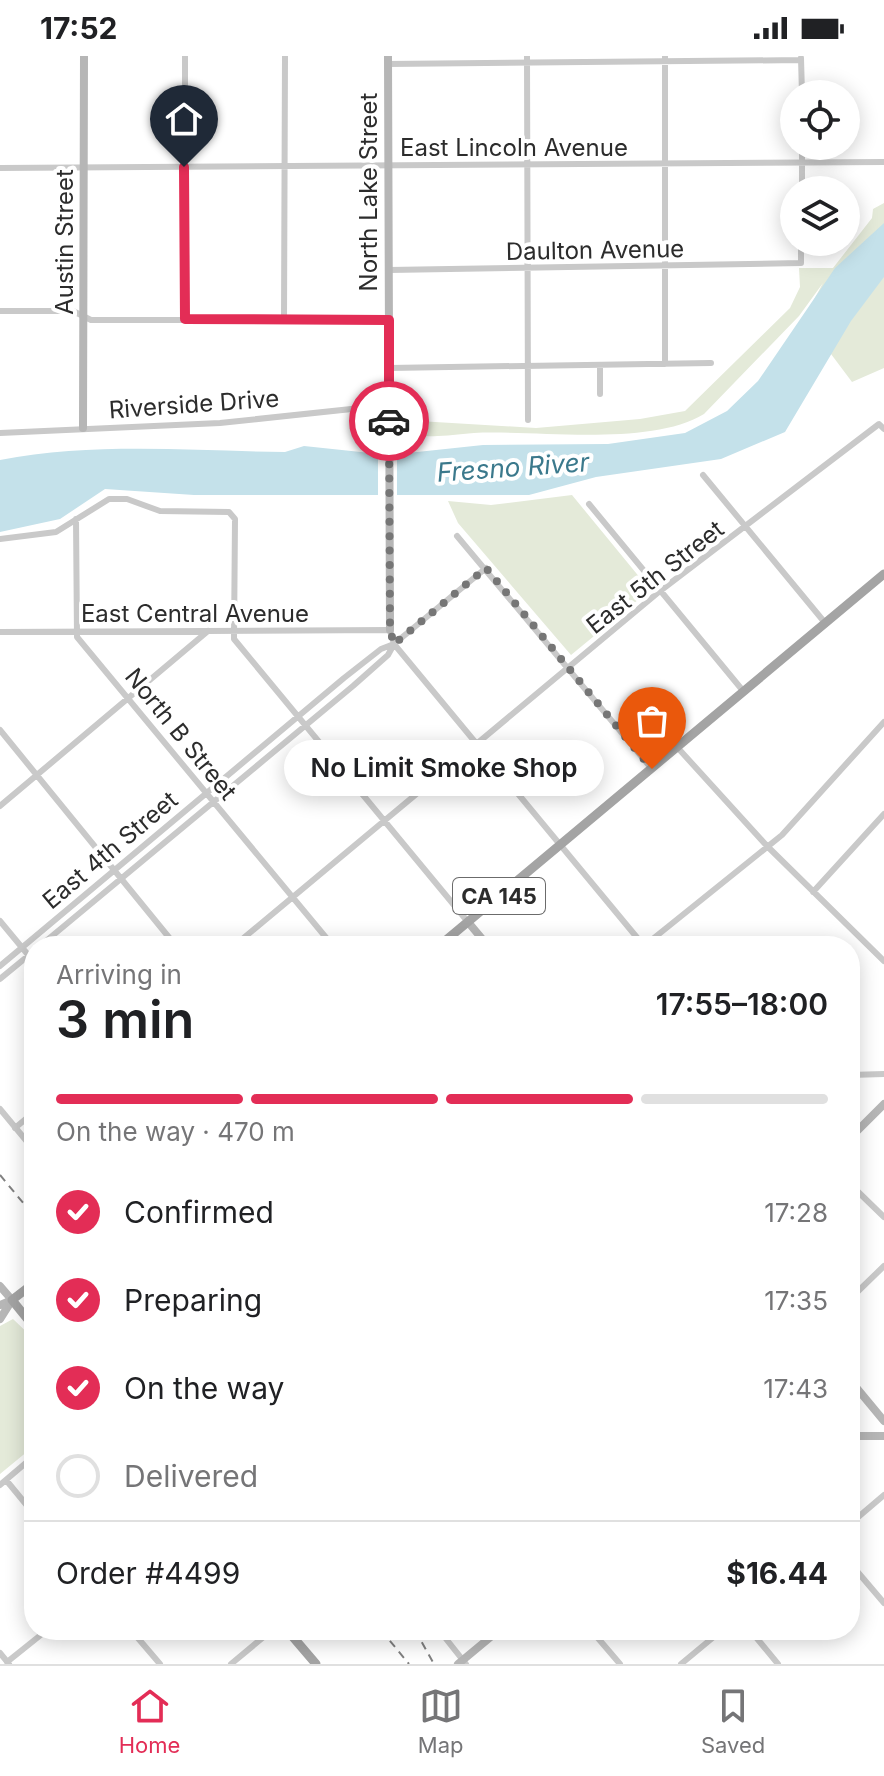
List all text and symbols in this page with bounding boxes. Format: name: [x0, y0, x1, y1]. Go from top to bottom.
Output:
text: 17:52: [40, 10, 117, 46]
map controls: [780, 80, 860, 256]
button: locate: [780, 80, 860, 160]
pin: [150, 85, 218, 167]
street label: North Lake Street: [354, 92, 383, 291]
icon: home: [162, 97, 206, 141]
street label: East Lincoln Avenue: [400, 133, 628, 162]
street label: Austin Street: [50, 169, 79, 315]
button: layers: [780, 176, 860, 256]
street label: Daulton Avenue: [506, 234, 684, 266]
courier: [349, 381, 429, 461]
street label: Riverside Drive: [108, 384, 280, 424]
icon: car: [367, 399, 411, 443]
water label: Fresno River: [436, 446, 592, 488]
street label: East 5th Street: [581, 514, 730, 640]
street label: East Central Avenue: [81, 599, 309, 628]
street label: North B Street: [119, 662, 243, 806]
pin: [618, 687, 686, 769]
icon: bag: [630, 699, 674, 743]
callout: No Limit Smoke Shop: [284, 741, 604, 797]
text: No Limit Smoke Shop: [311, 752, 577, 783]
street label: East 4th Street: [37, 785, 183, 915]
road number: CA 145: [453, 878, 545, 914]
text: Arriving in: [56, 959, 182, 990]
text: 17:55–18:00: [656, 986, 828, 1022]
text: 3 min: [56, 988, 194, 1051]
text: On the way · 470 m: [56, 1116, 295, 1147]
icon: check: [56, 1190, 100, 1234]
text: Confirmed: [124, 1194, 274, 1230]
text: 17:28: [764, 1197, 828, 1228]
icon: check: [56, 1278, 100, 1322]
text: Preparing: [124, 1282, 262, 1318]
text: 17:35: [764, 1285, 828, 1316]
icon: check: [56, 1366, 100, 1410]
text: On the way: [124, 1370, 284, 1406]
text: 17:43: [763, 1373, 828, 1404]
text: Delivered: [124, 1458, 258, 1494]
text: Order #4499: [56, 1555, 240, 1591]
text: $16.44: [726, 1555, 828, 1591]
tab: Home: [119, 1684, 180, 1758]
tab: Map: [418, 1684, 463, 1758]
tab: Saved: [701, 1684, 765, 1758]

